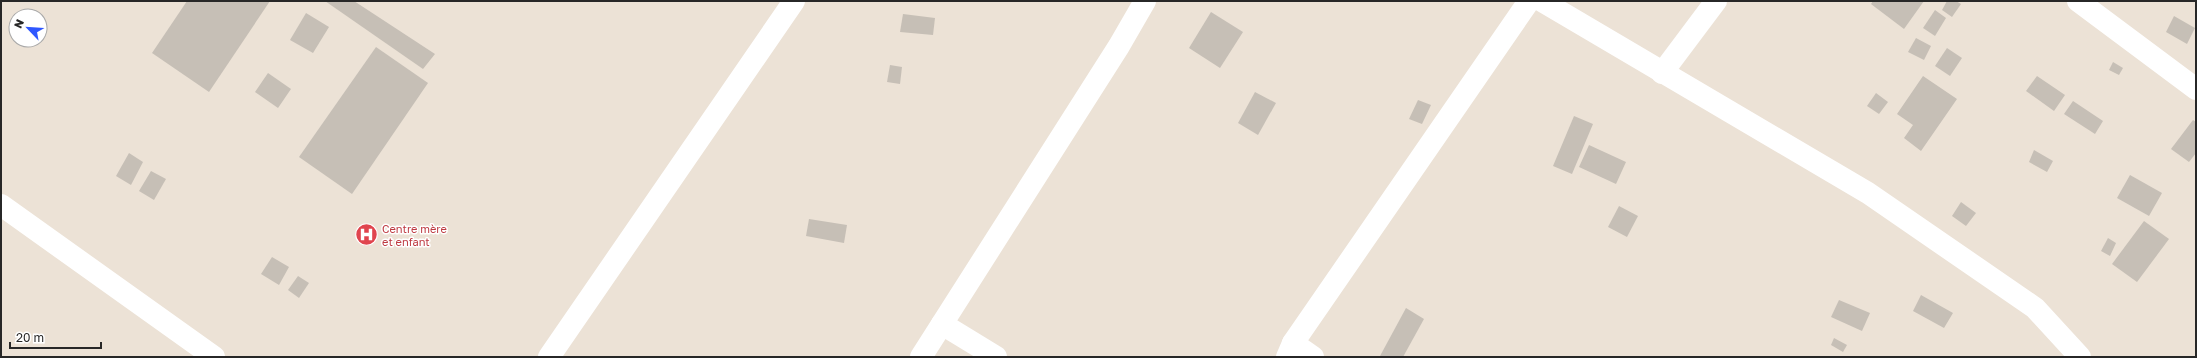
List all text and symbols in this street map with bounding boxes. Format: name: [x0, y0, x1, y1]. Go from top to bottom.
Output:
north arrow: [8, 8, 48, 48]
text: N: [11, 17, 26, 30]
hospital icon: Centre mère et enfant: [353, 222, 379, 248]
place label: Centre mère et enfant: [382, 222, 447, 248]
scale bar: [10, 324, 101, 350]
text: 20 m: [16, 330, 44, 345]

